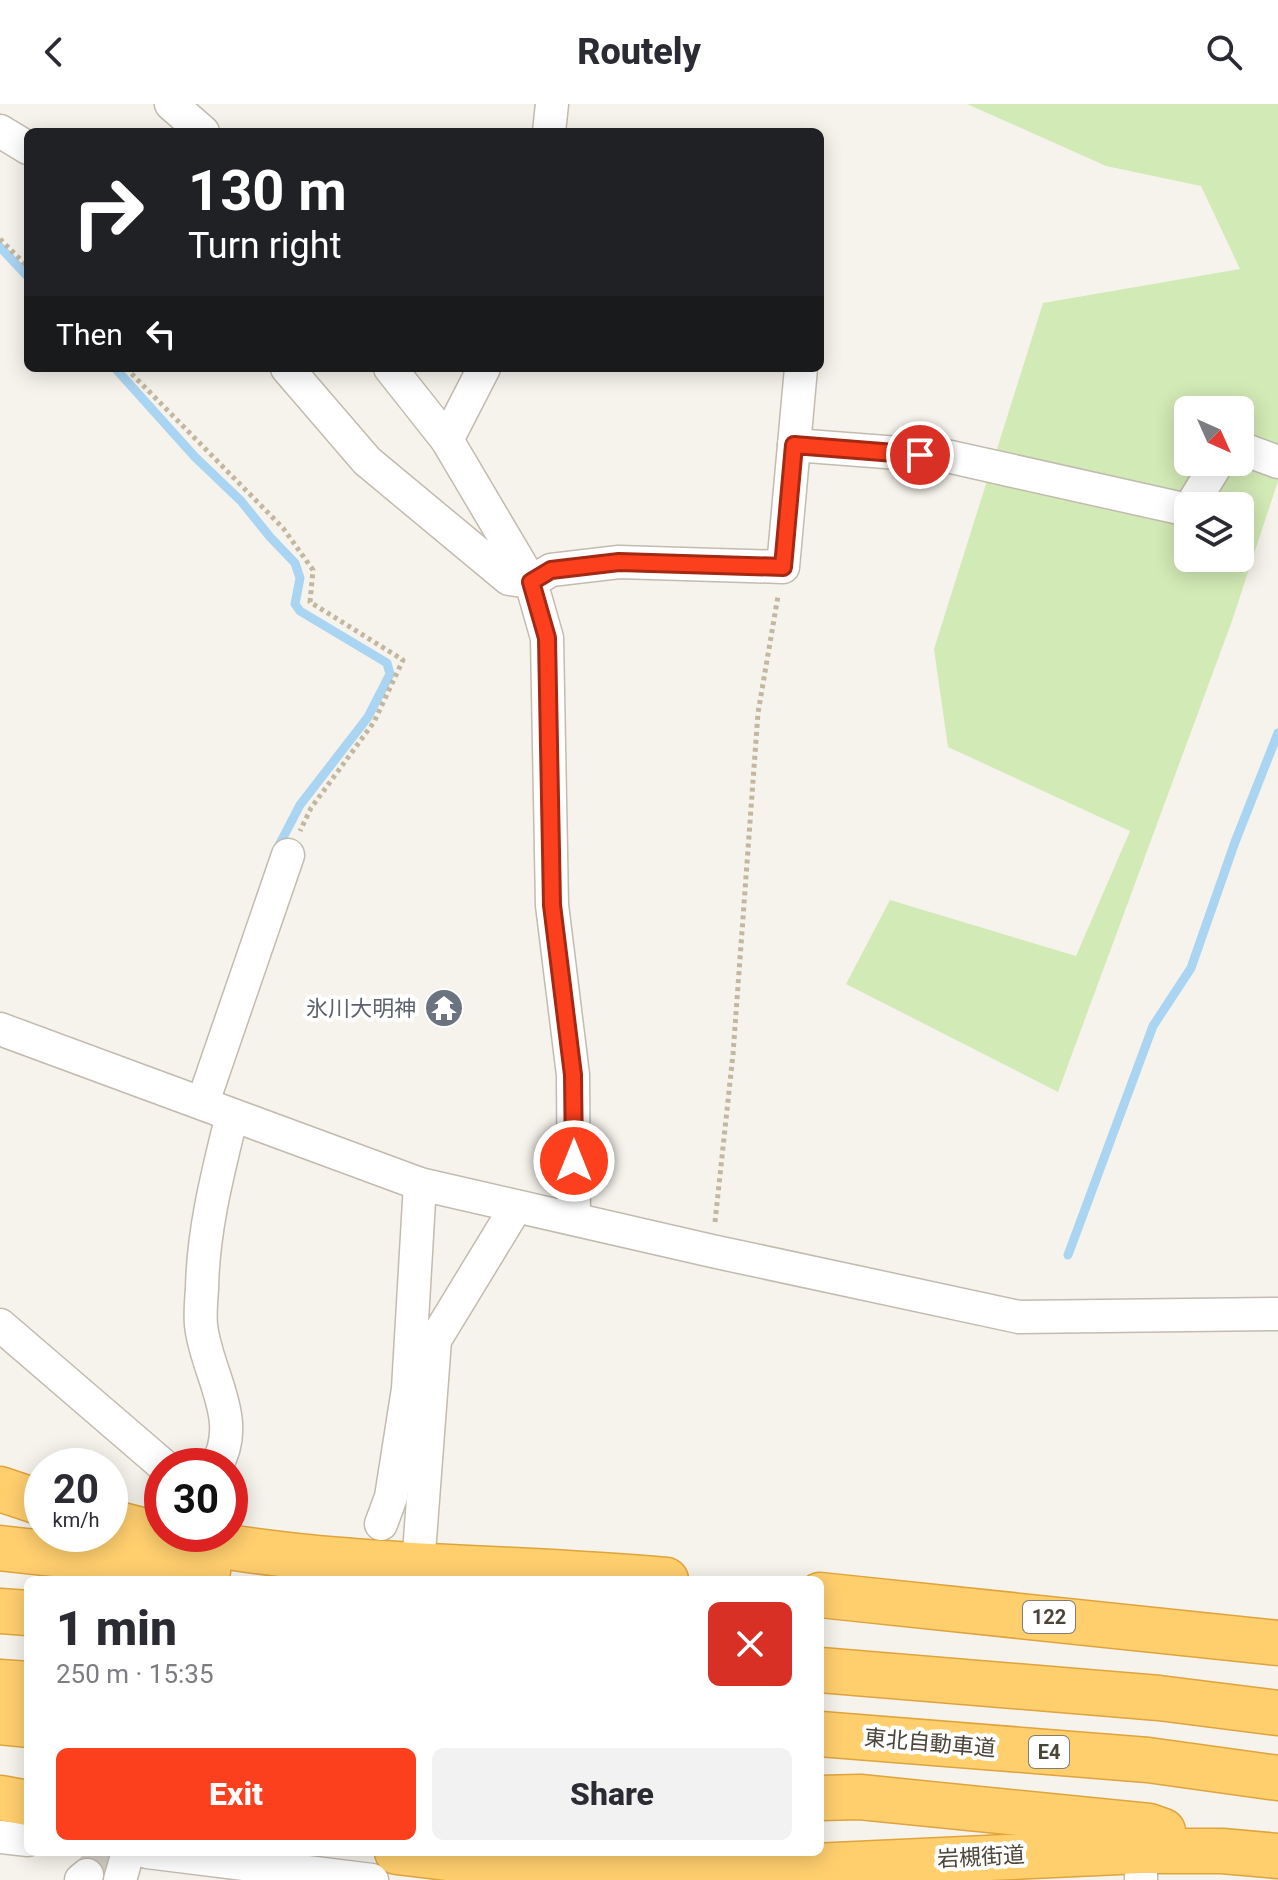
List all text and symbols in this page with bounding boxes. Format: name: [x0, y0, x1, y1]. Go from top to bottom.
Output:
icon: back: [32, 30, 76, 74]
icon: search: [1202, 30, 1246, 74]
text: Routely: [577, 31, 701, 73]
text: 130 m: [188, 158, 347, 224]
icon: right: [56, 160, 160, 264]
text: Turn right: [188, 225, 341, 267]
icon: left: [139, 312, 183, 356]
text: Then: [56, 317, 123, 352]
north arrow: [1174, 396, 1254, 476]
map controls: [1174, 396, 1254, 572]
pin: [886, 421, 954, 489]
icon: arrive: [898, 433, 942, 477]
button: layers: [1174, 492, 1254, 572]
temple icon: 氷川大明神: [423, 987, 465, 1029]
place label: 氷川大明神: [306, 996, 416, 1021]
position arrow: [532, 1119, 616, 1203]
speed limit sign: 30: [144, 1448, 248, 1552]
text: 20: [53, 1466, 99, 1513]
text: km/h: [53, 1508, 99, 1532]
text: 1 min: [56, 1600, 177, 1657]
road number: 122: [1023, 1601, 1075, 1633]
button: close: [708, 1602, 792, 1686]
text: 250 m · 15:35: [56, 1659, 214, 1689]
street label: 東北自動車道: [863, 1725, 997, 1761]
road number: E4: [1029, 1736, 1069, 1768]
button: Exit: [56, 1748, 416, 1840]
button: Share: [432, 1748, 792, 1840]
street label: 岩槻街道: [936, 1842, 1026, 1872]

